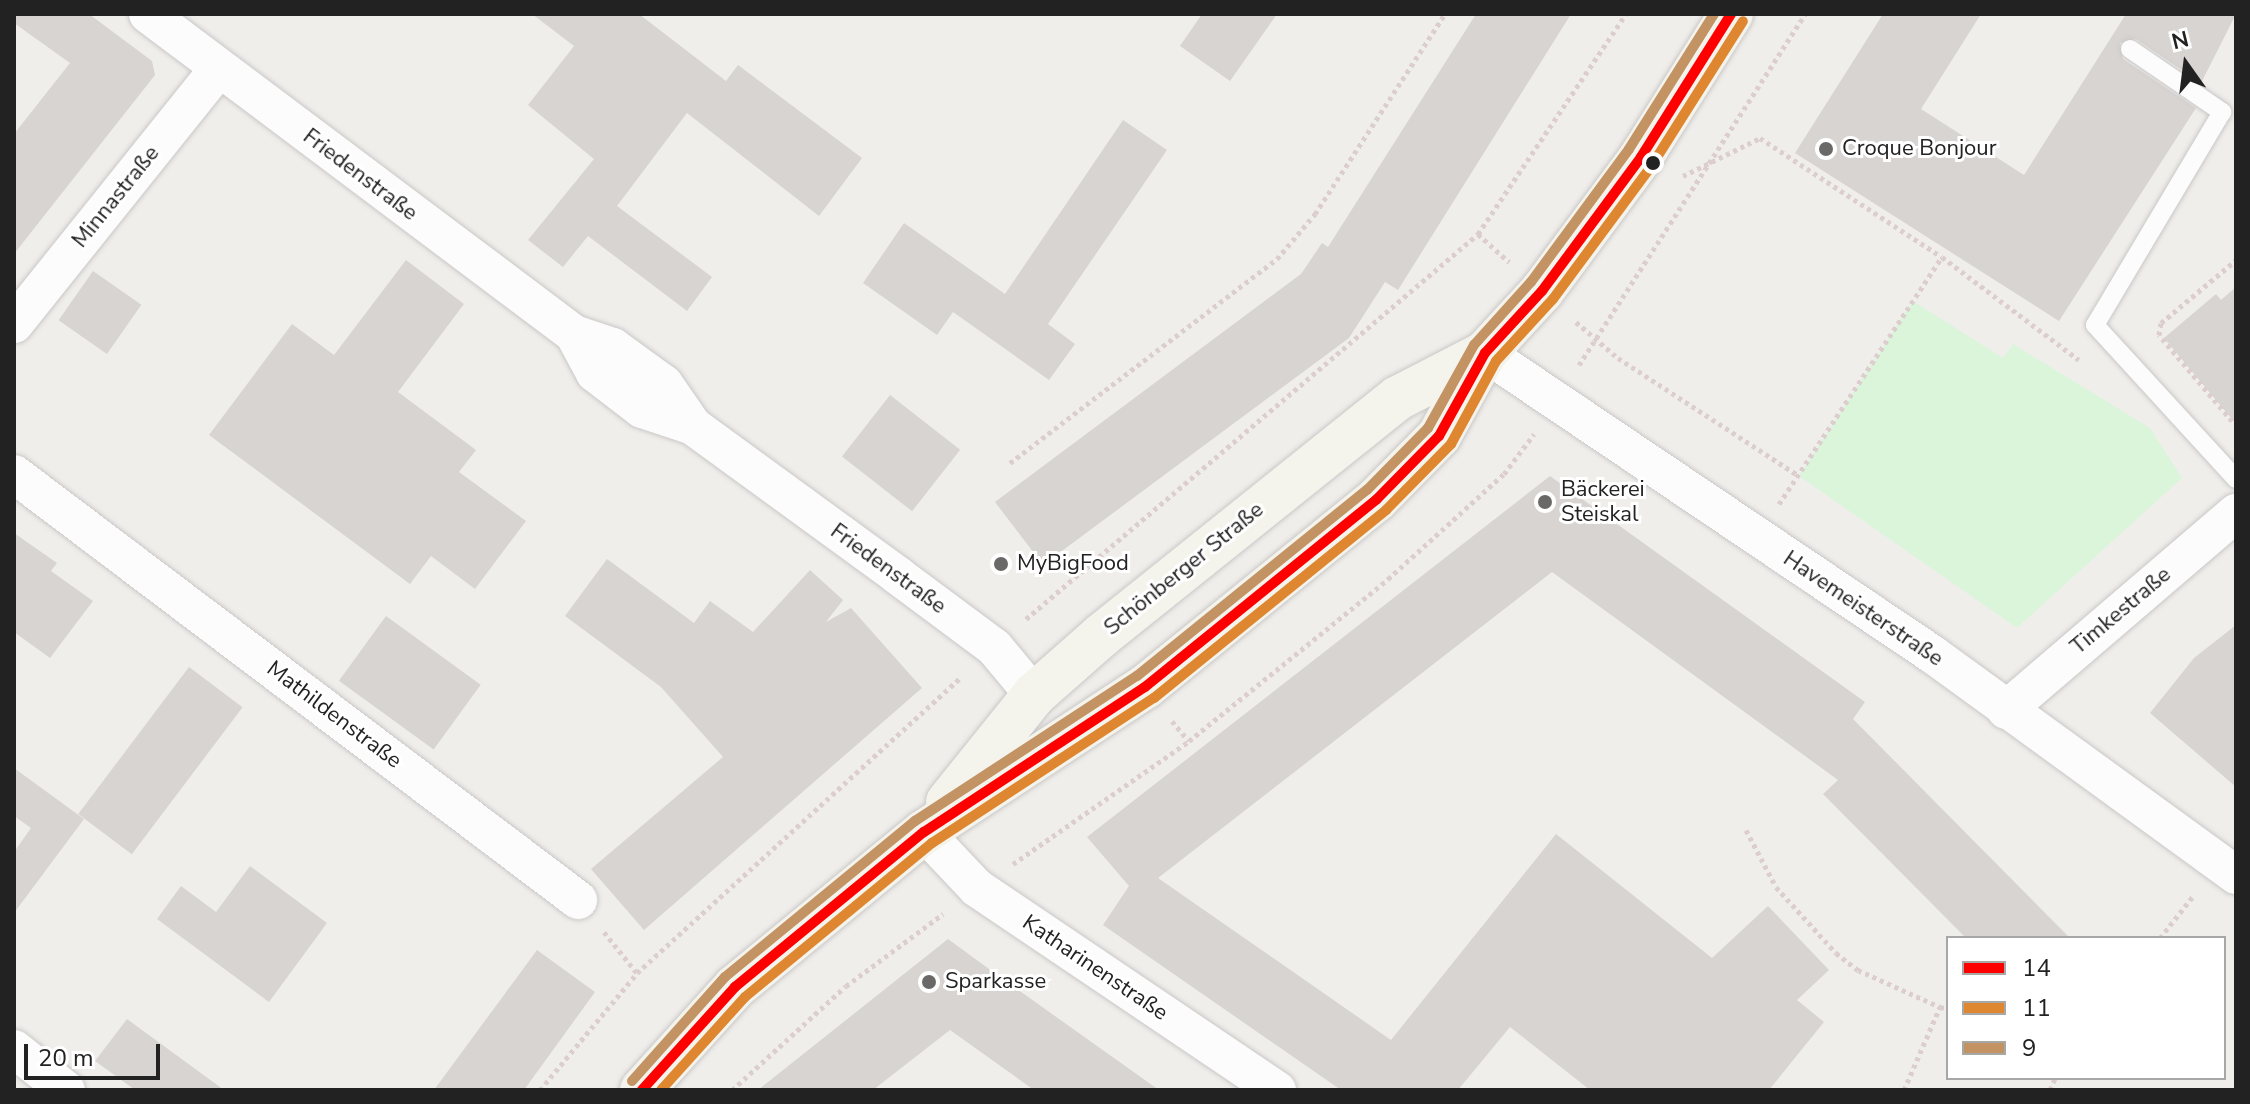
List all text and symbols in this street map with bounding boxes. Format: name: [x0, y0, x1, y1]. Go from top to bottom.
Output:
north arrow: [2146, 24, 2226, 104]
text: N: [2169, 24, 2192, 57]
street label: Friedenstraße: [298, 123, 422, 227]
place label: Croque Bonjour: [1842, 136, 1997, 162]
marker: Croque Bonjour: [1817, 140, 1835, 158]
street label: Minnastraße: [67, 141, 165, 253]
unlabelled marker: [1645, 155, 1661, 171]
place label: Bäckerei Steiskal: [1561, 476, 1645, 528]
marker: Bäckerei Steiskal: [1536, 493, 1554, 511]
street label: Schönberger Straße: [1099, 497, 1269, 641]
street label: Friedenstraße: [825, 518, 951, 620]
street label: Havemeisterstraße: [1778, 546, 1948, 672]
place label: MyBigFood: [1017, 551, 1129, 577]
marker: MyBigFood: [992, 555, 1010, 573]
street label: Timkestraße: [2066, 562, 2176, 660]
street label: Mathildenstraße: [261, 656, 407, 774]
street label: Katharinenstraße: [1017, 910, 1173, 1026]
legend: [1946, 936, 2226, 1080]
text: 14: [2022, 952, 2051, 984]
place label: Sparkasse: [945, 969, 1046, 995]
marker: Sparkasse: [920, 973, 938, 991]
text: 11: [2022, 992, 2051, 1024]
scale bar: [28, 1028, 164, 1078]
text: 9: [2022, 1032, 2036, 1064]
text: 20 m: [38, 1042, 94, 1074]

